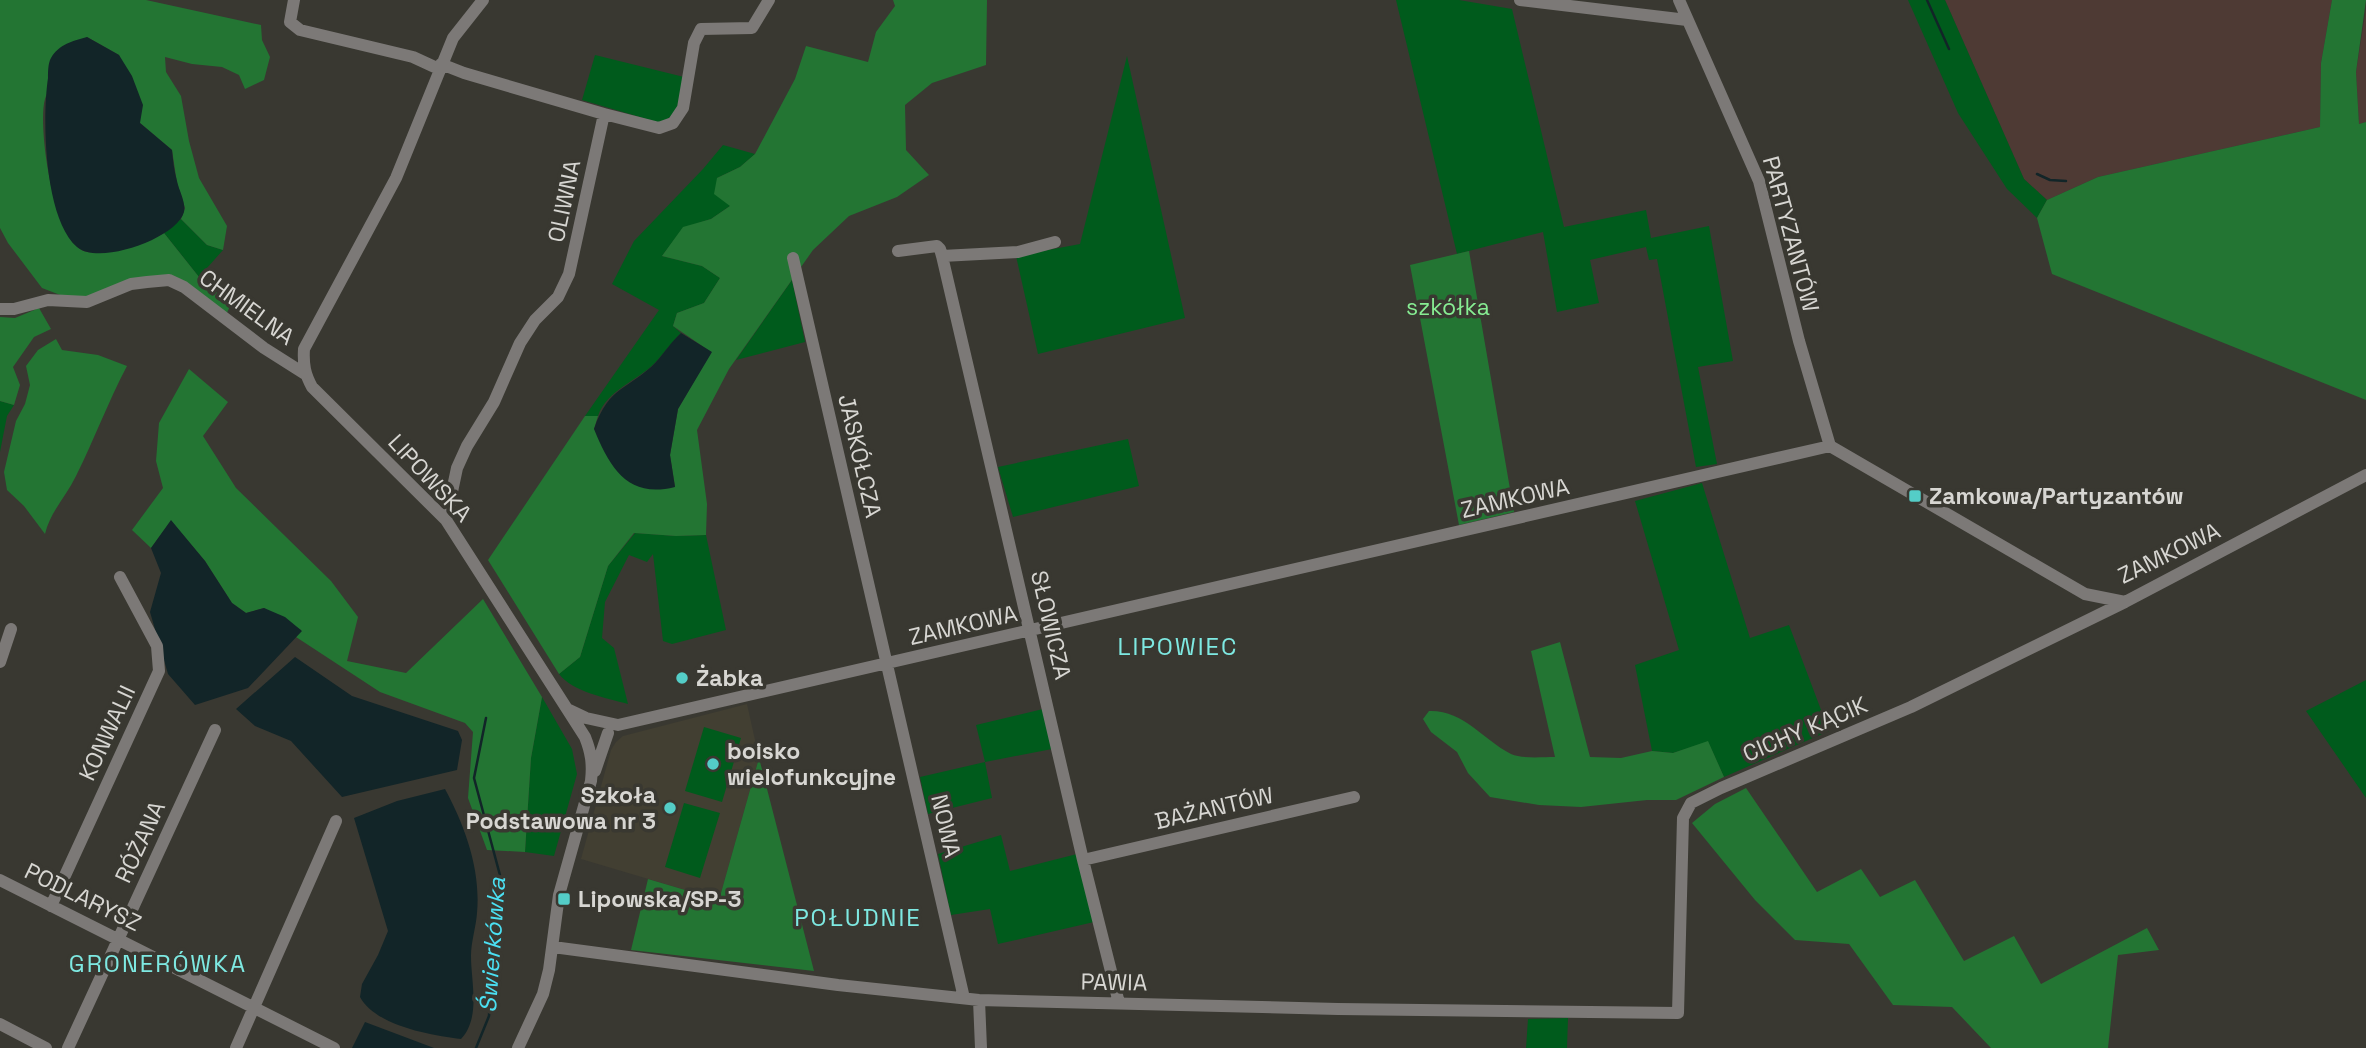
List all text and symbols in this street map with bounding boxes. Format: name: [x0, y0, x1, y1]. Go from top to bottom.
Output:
street label: PARTYZANTÓW: [1756, 153, 1826, 315]
street label: OLIWNA: [541, 157, 587, 245]
street label: CHMIELNA: [193, 262, 301, 352]
park label: szkółka: [1406, 292, 1490, 322]
street label: JASKÓŁCZA: [831, 391, 889, 521]
street label: LIPOWSKA: [382, 428, 478, 528]
street label: ZAMKOWA: [1458, 471, 1572, 525]
place label: Zamkowa/Partyzantów: [1929, 481, 2184, 511]
marker: Zamkowa/Partyzantów: [1907, 488, 1923, 504]
street label: ZAMKOWA: [2113, 515, 2225, 591]
street label: SŁOWICZA: [1024, 568, 1078, 682]
street label: ZAMKOWA: [906, 598, 1020, 652]
district label: LIPOWIEC: [1117, 631, 1239, 662]
place label: Żabka: [696, 663, 763, 693]
marker: Żabka: [674, 670, 690, 686]
street label: KONWALII: [72, 681, 142, 785]
street label: CICHY KĄCIK: [1738, 689, 1872, 769]
place label: boisko wielofunkcyjne: [727, 736, 896, 792]
marker: boisko wielofunkcyjne: [705, 756, 721, 772]
place label: Szkoła Podstawowa nr 3: [466, 780, 656, 836]
street label: BAŻANTÓW: [1152, 780, 1276, 836]
street label: NOWA: [924, 791, 968, 861]
street label: RÓŻANA: [108, 796, 172, 888]
marker: Szkoła Podstawowa nr 3: [662, 800, 678, 816]
street label: PODLARYSZ: [20, 856, 146, 938]
water label: Świerkówka: [472, 876, 512, 1014]
place label: Lipowska/SP-3: [578, 884, 741, 914]
marker: Lipowska/SP-3: [556, 891, 572, 907]
district label: POŁUDNIE: [794, 902, 922, 933]
district label: GRONERÓWKA: [69, 948, 247, 979]
street label: PAWIA: [1080, 966, 1148, 998]

